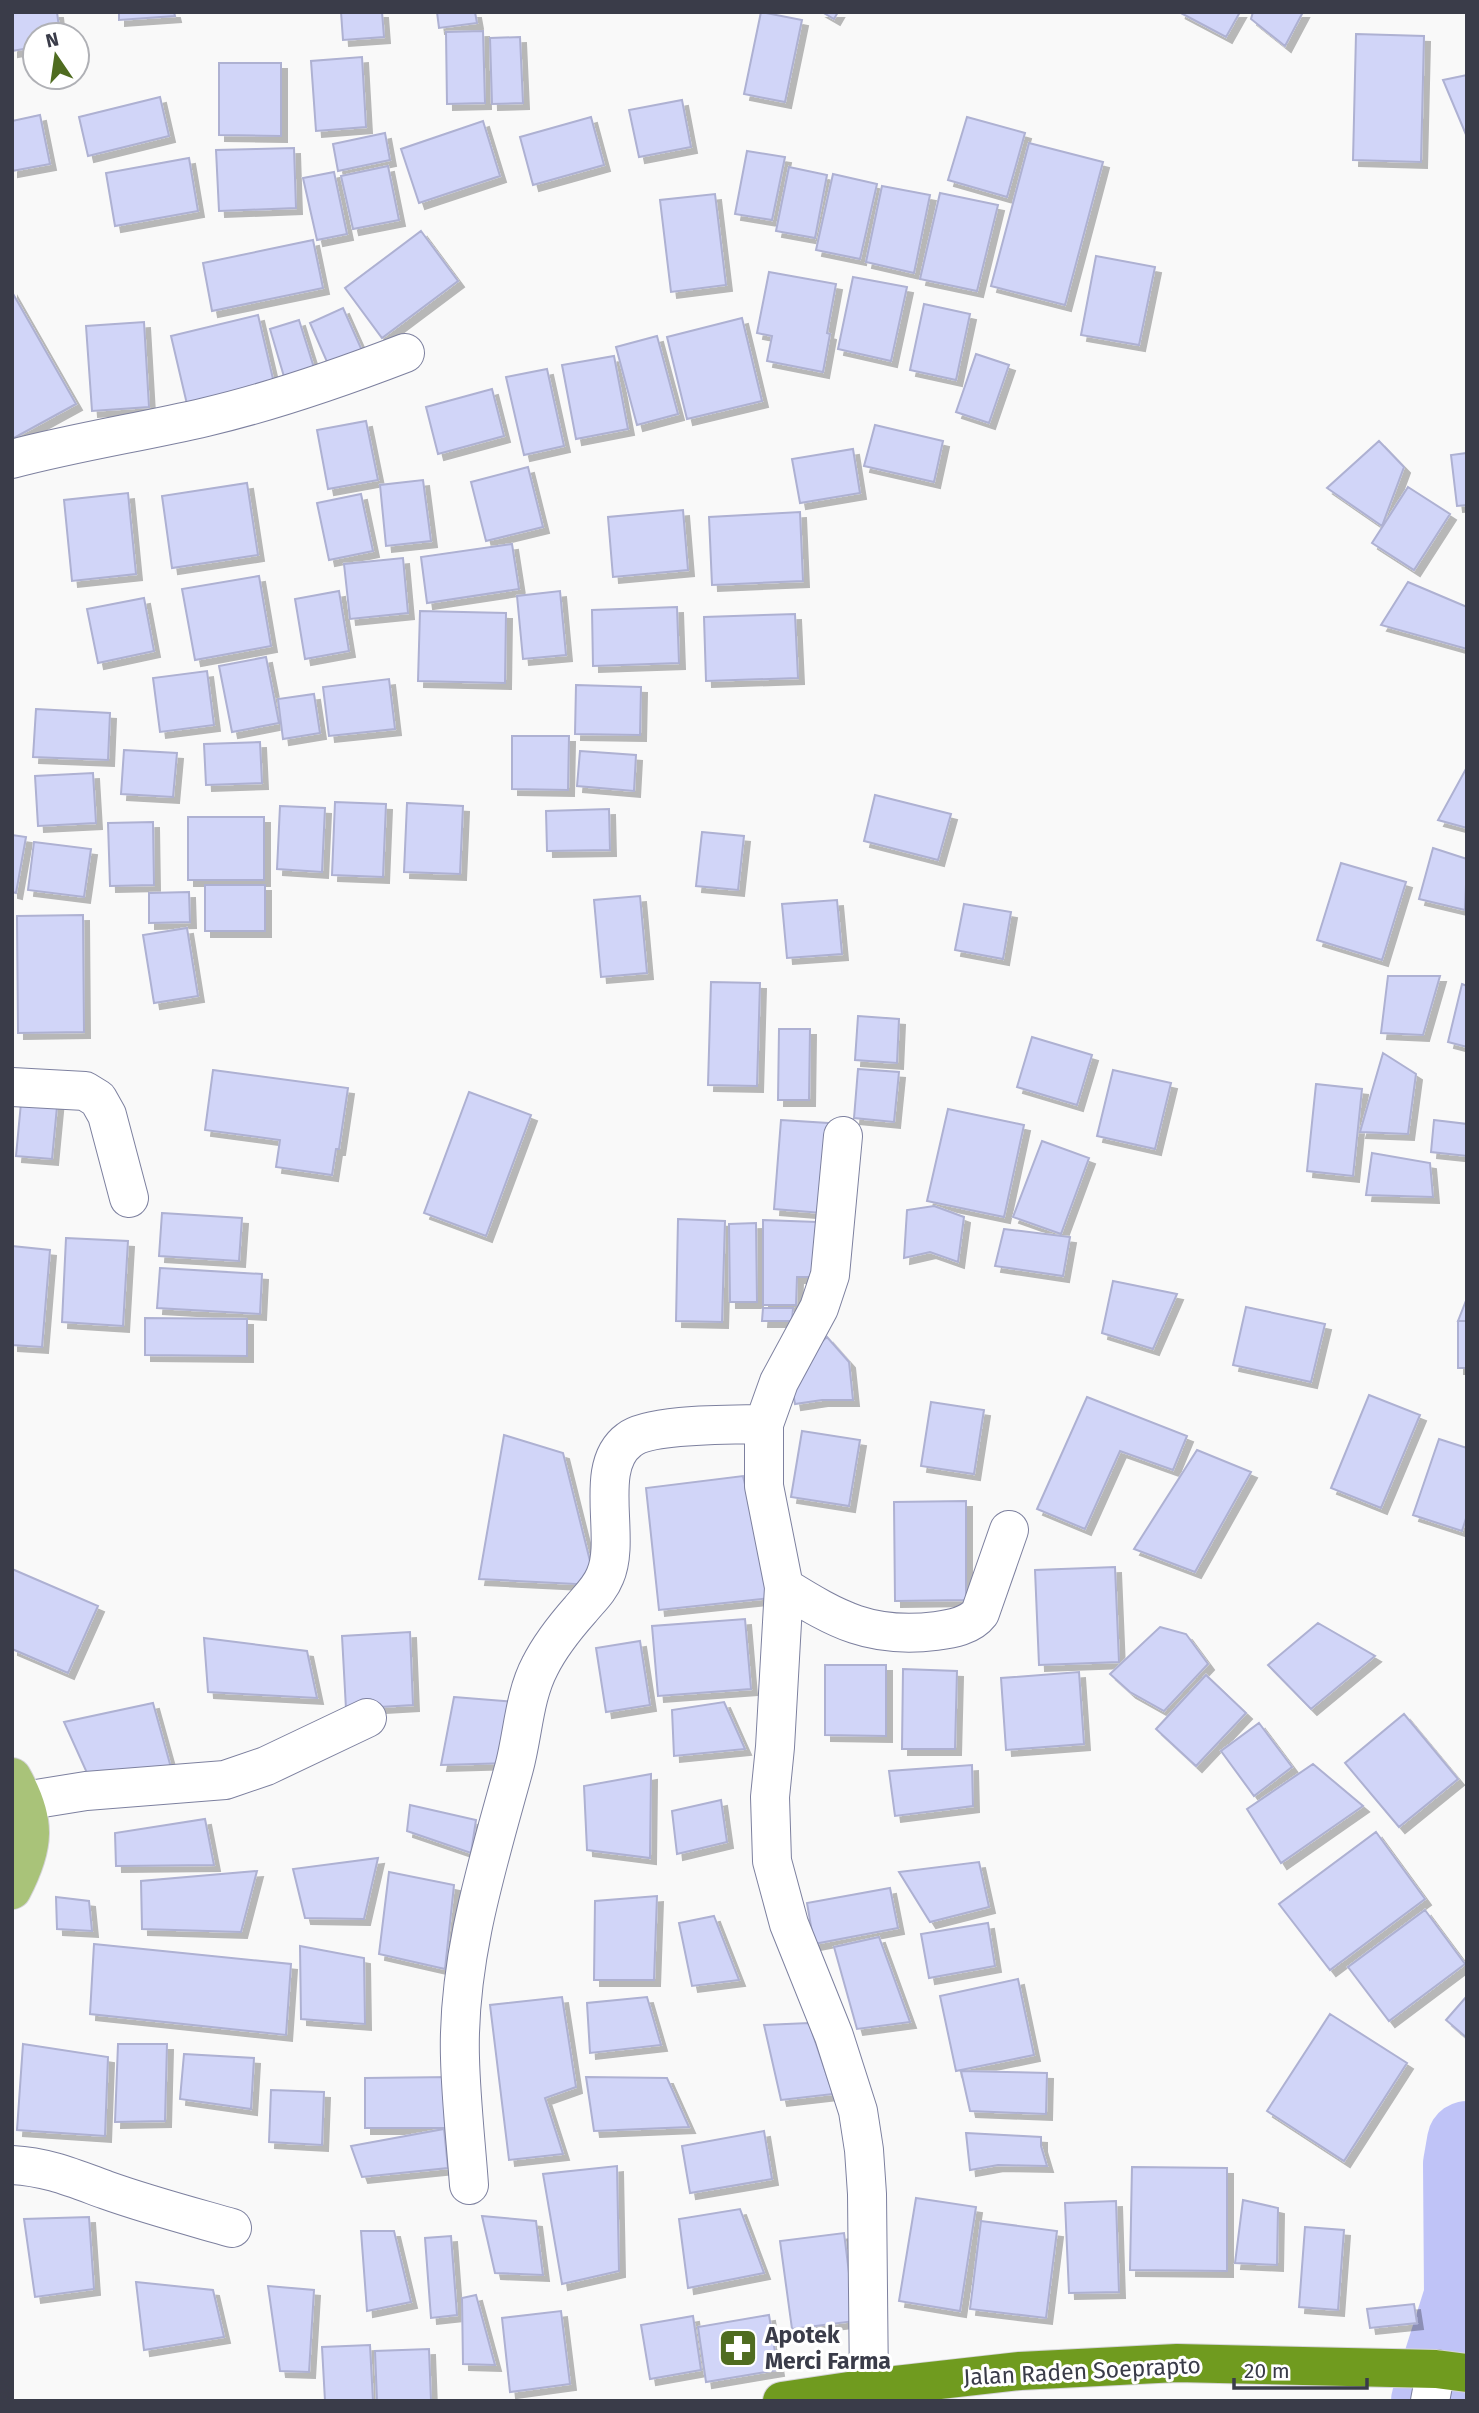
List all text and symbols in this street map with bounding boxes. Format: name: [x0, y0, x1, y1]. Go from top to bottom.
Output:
north arrow: [21, 21, 91, 91]
text: N: [44, 27, 61, 53]
place label: Apotek Merci Farma: [764, 2321, 891, 2375]
pharmacy icon: Apotek Merci Farma: [717, 2327, 759, 2369]
scale bar: [1234, 2346, 1367, 2390]
street label: Jalan Raden Soeprapto: [962, 2351, 1202, 2391]
text: 20 m: [1244, 2358, 1290, 2384]

